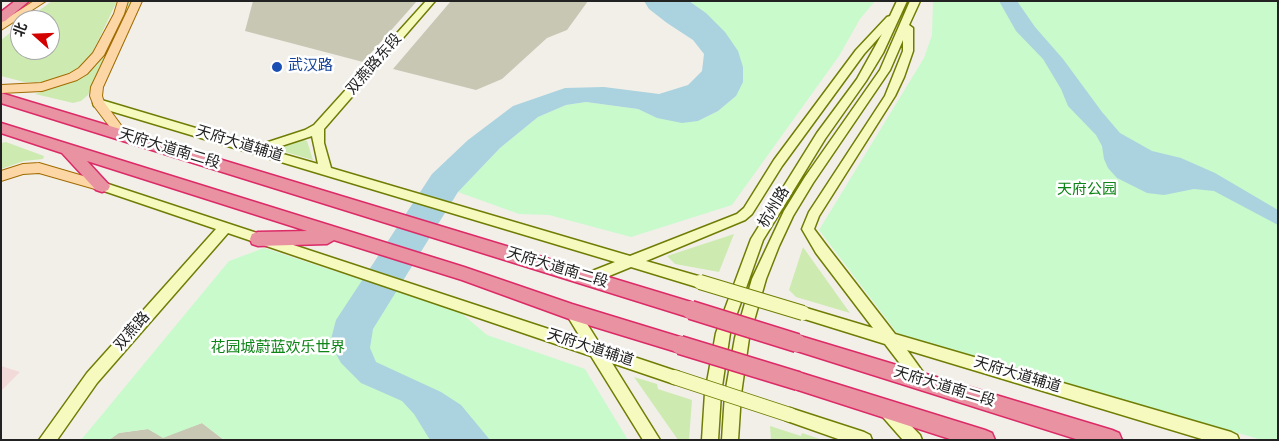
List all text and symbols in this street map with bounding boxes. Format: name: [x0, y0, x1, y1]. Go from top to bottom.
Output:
north arrow: [10, 10, 60, 60]
text: 北: [11, 21, 32, 40]
street label: 双燕路东段: [344, 31, 406, 99]
place label: 武汉路: [288, 58, 333, 76]
marker: 武汉路: [270, 60, 284, 74]
street label: 天府大道辅道: [193, 123, 285, 167]
street label: 天府大道南二段: [116, 126, 222, 174]
park label: 天府公园: [1057, 182, 1117, 200]
street label: 杭州路: [756, 184, 794, 232]
street label: 天府大道南二段: [504, 245, 610, 293]
street label: 双燕路: [111, 309, 155, 355]
street label: 天府大道辅道: [544, 327, 636, 371]
park label: 花园城蔚蓝欢乐世界: [211, 340, 345, 358]
street label: 天府大道辅道: [971, 354, 1063, 398]
street label: 天府大道南二段: [891, 364, 997, 412]

